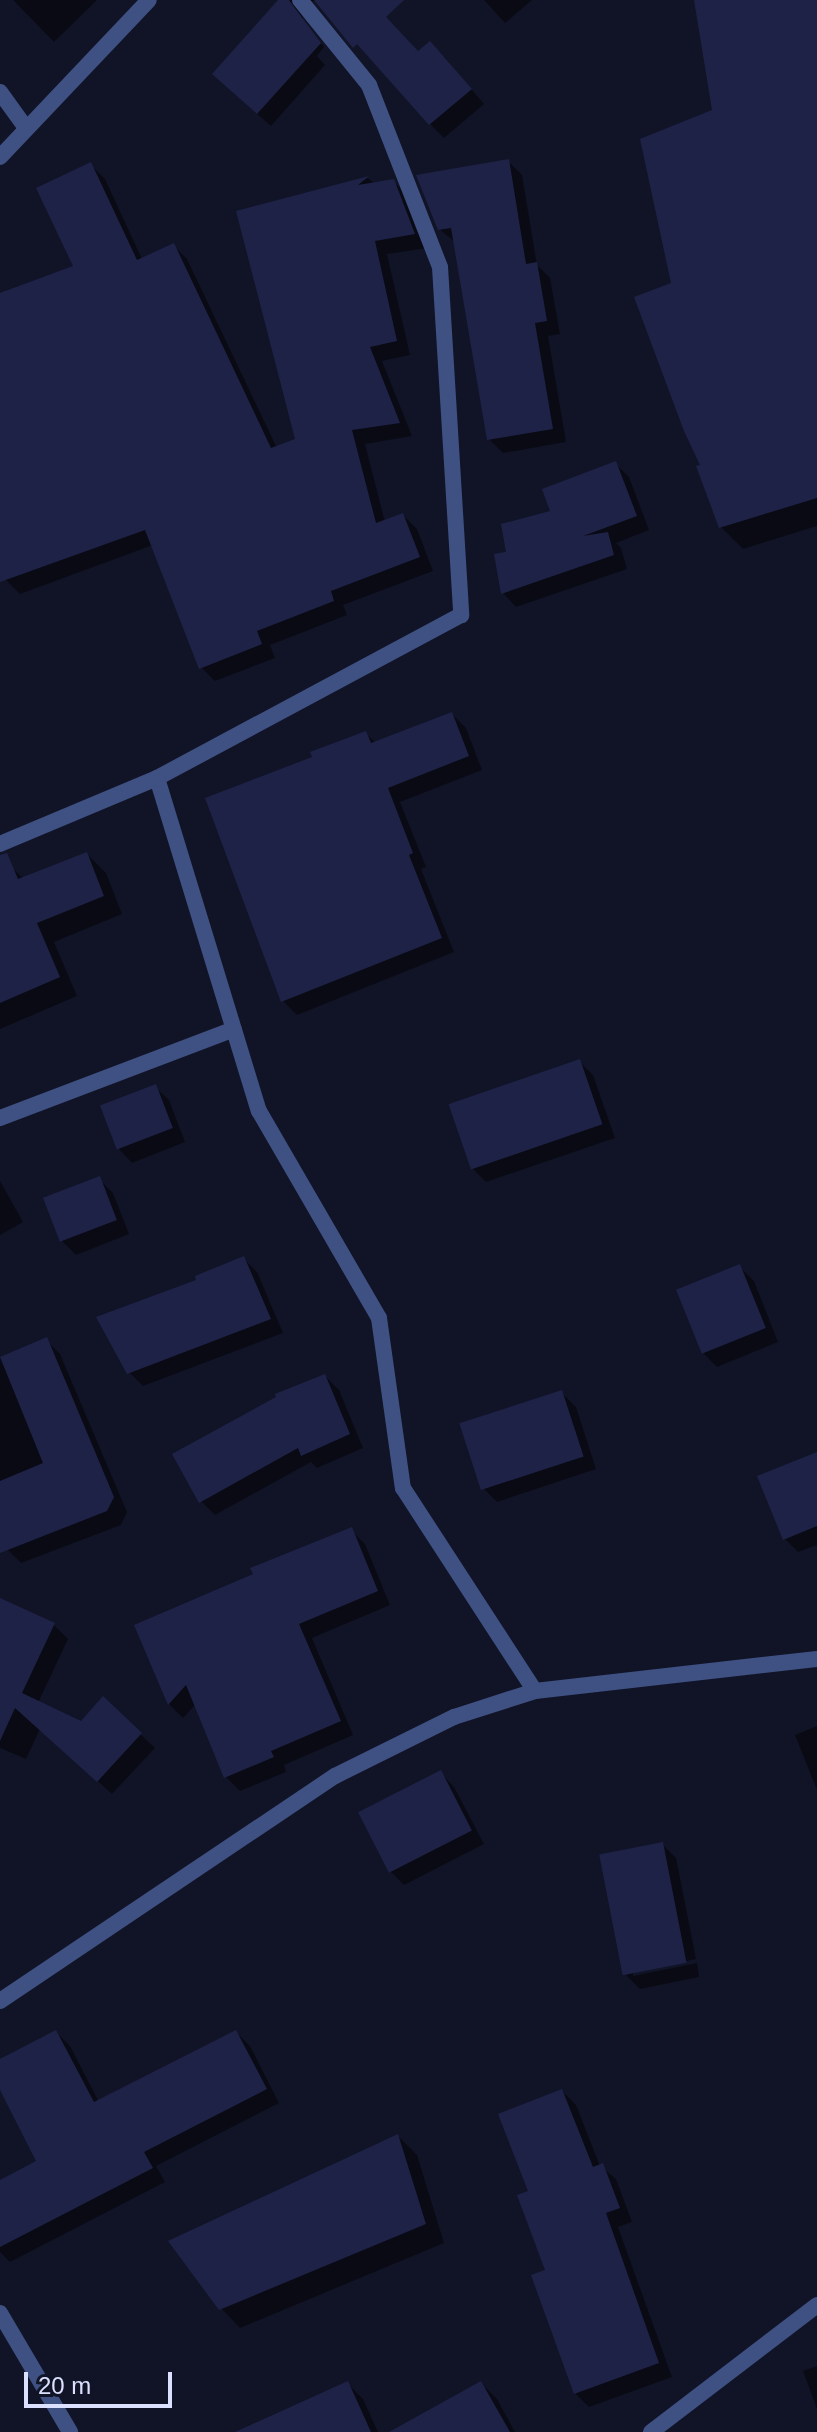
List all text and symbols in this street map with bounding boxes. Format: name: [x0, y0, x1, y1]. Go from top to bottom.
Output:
scale bar: [28, 2356, 176, 2406]
text: 20 m: [38, 2372, 91, 2399]

